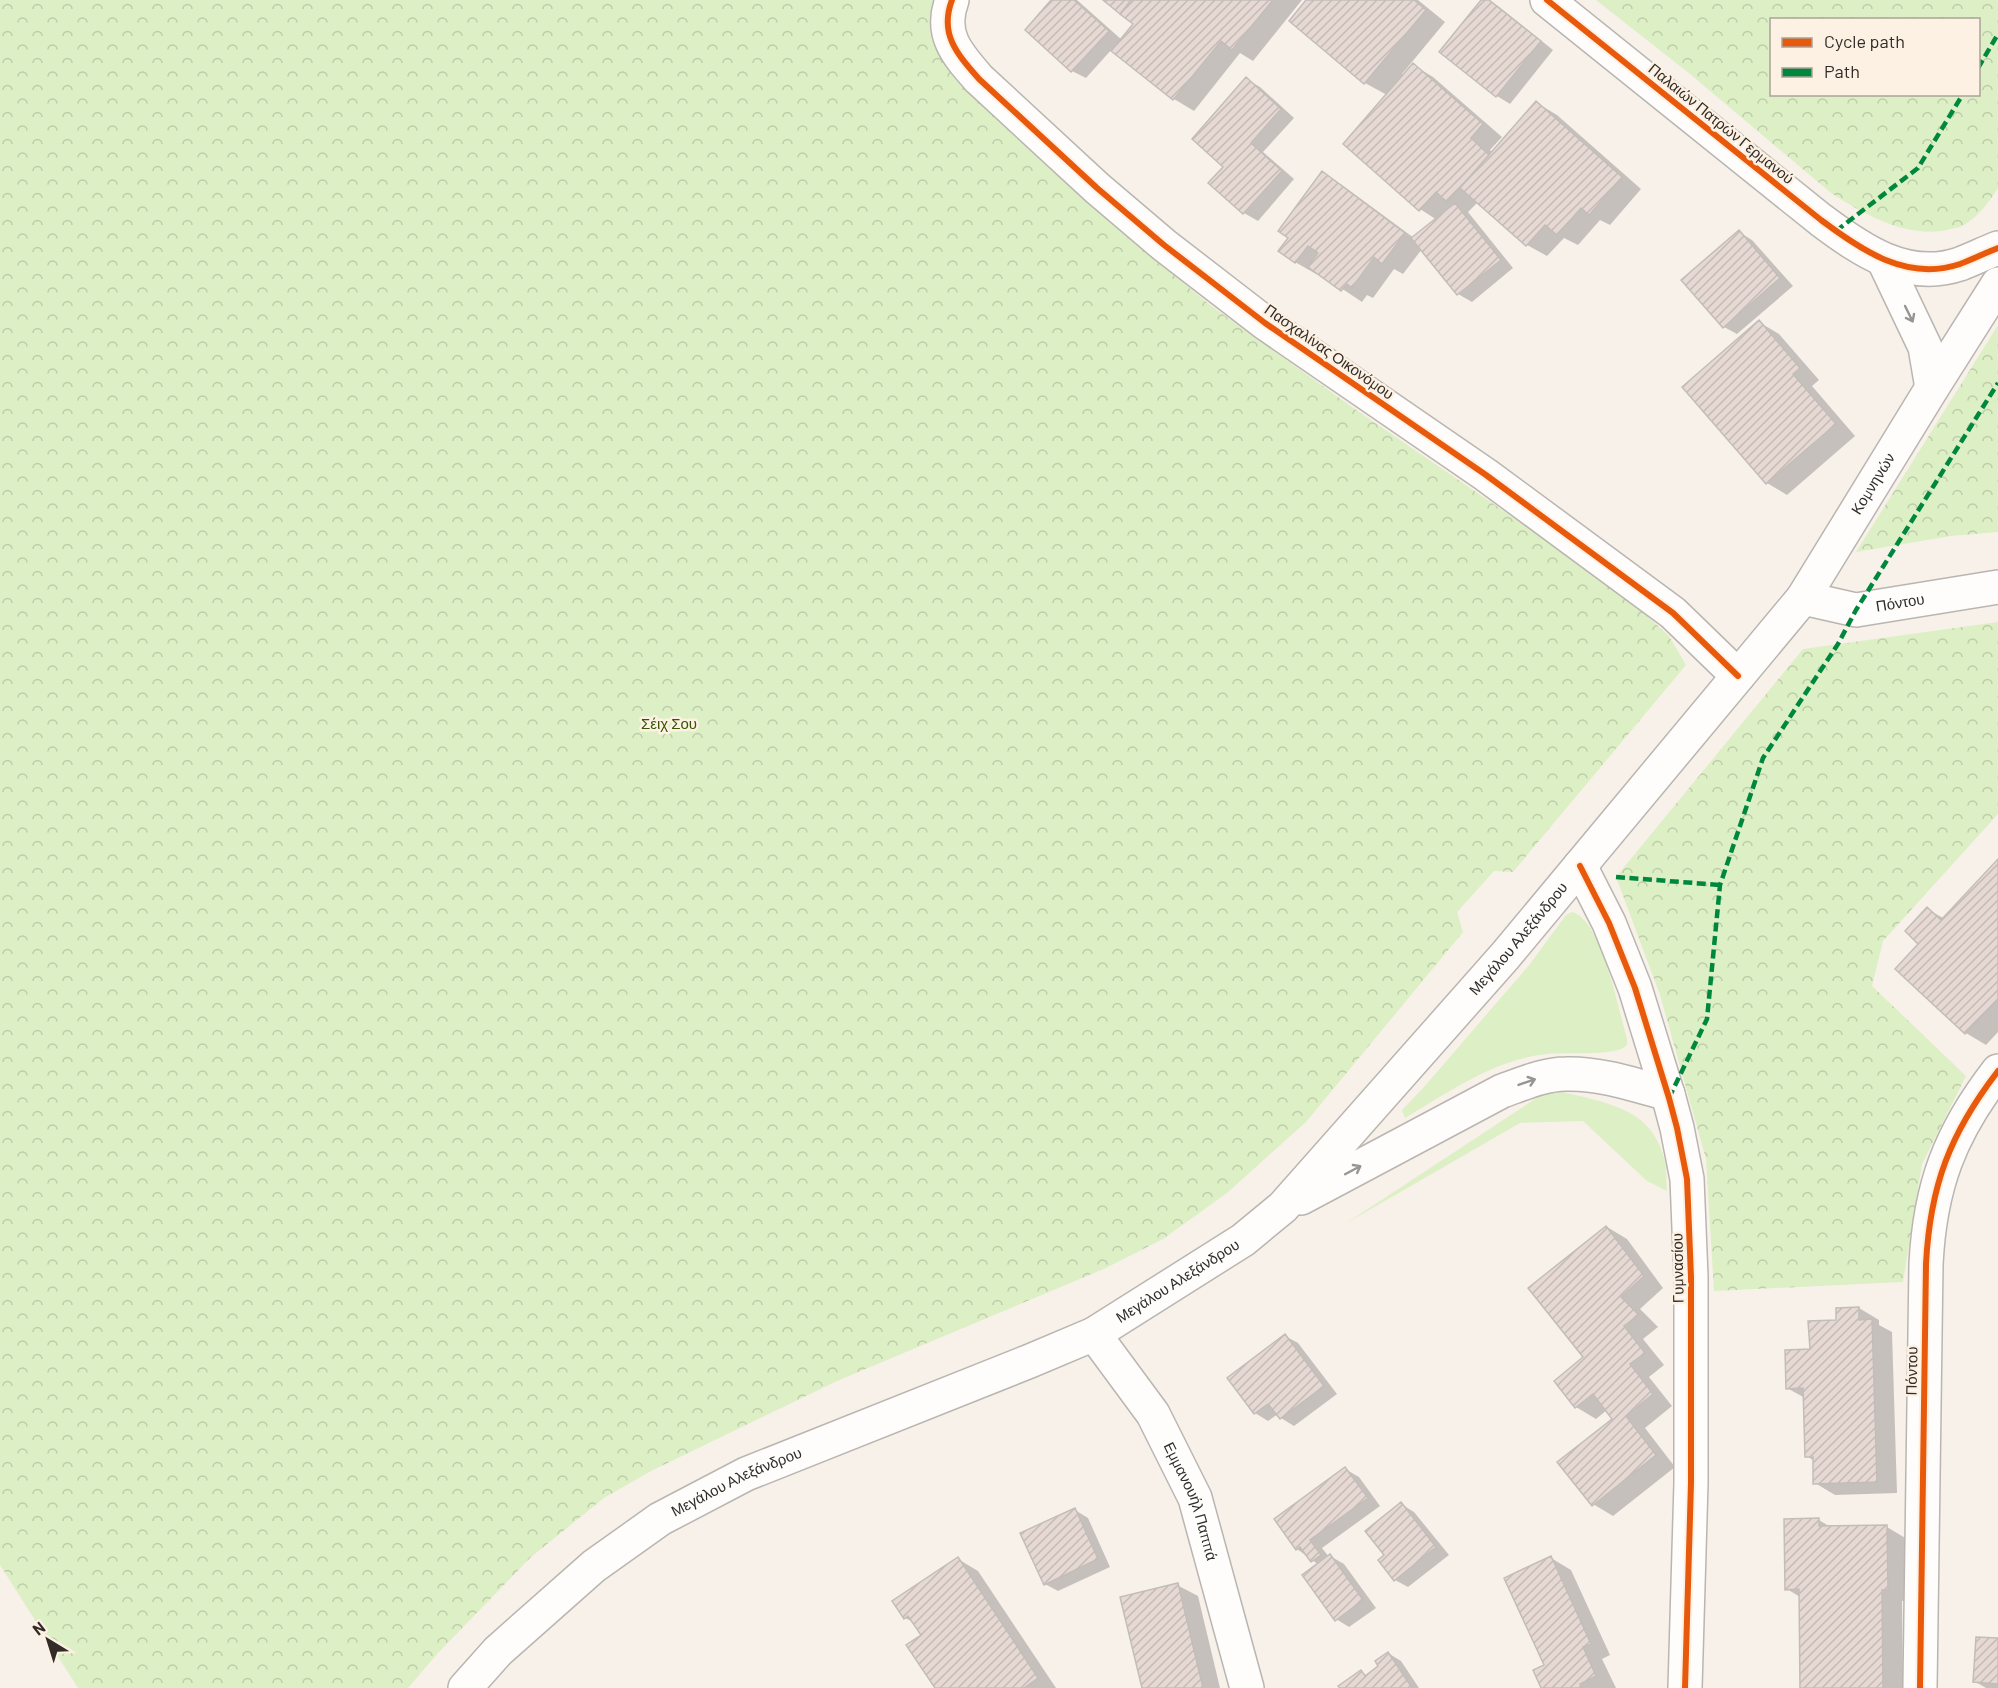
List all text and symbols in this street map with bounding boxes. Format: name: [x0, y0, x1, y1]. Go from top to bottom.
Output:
legend: [1770, 18, 1980, 96]
text: Cycle path: [1824, 30, 1905, 52]
street label: Παλαιών Πατρών Γερμανού: [1645, 59, 1798, 187]
text: Path: [1824, 60, 1860, 82]
street label: Πασχαλίνας Οικονόμου: [1262, 300, 1398, 403]
one-way arrow: [1903, 304, 1915, 322]
street label: Κομνηνών: [1847, 449, 1898, 517]
street label: Πόντου: [1874, 589, 1926, 615]
park label: Σέιχ Σου: [641, 714, 697, 732]
street label: Μεγάλου Αλεξάνδρου: [1465, 878, 1571, 998]
one-way arrow: [1517, 1076, 1536, 1087]
one-way arrow: [1344, 1164, 1362, 1175]
street label: Γυμνασίου: [1667, 1233, 1687, 1303]
street label: Μεγάλου Αλεξάνδρου: [1112, 1235, 1242, 1326]
street label: Πόντου: [1902, 1346, 1920, 1396]
street label: Εμμανουήλ Παππά: [1161, 1439, 1222, 1563]
street label: Μεγάλου Αλεξάνδρου: [668, 1443, 804, 1520]
north arrow: [18, 1610, 78, 1670]
text: N: [28, 1617, 48, 1639]

